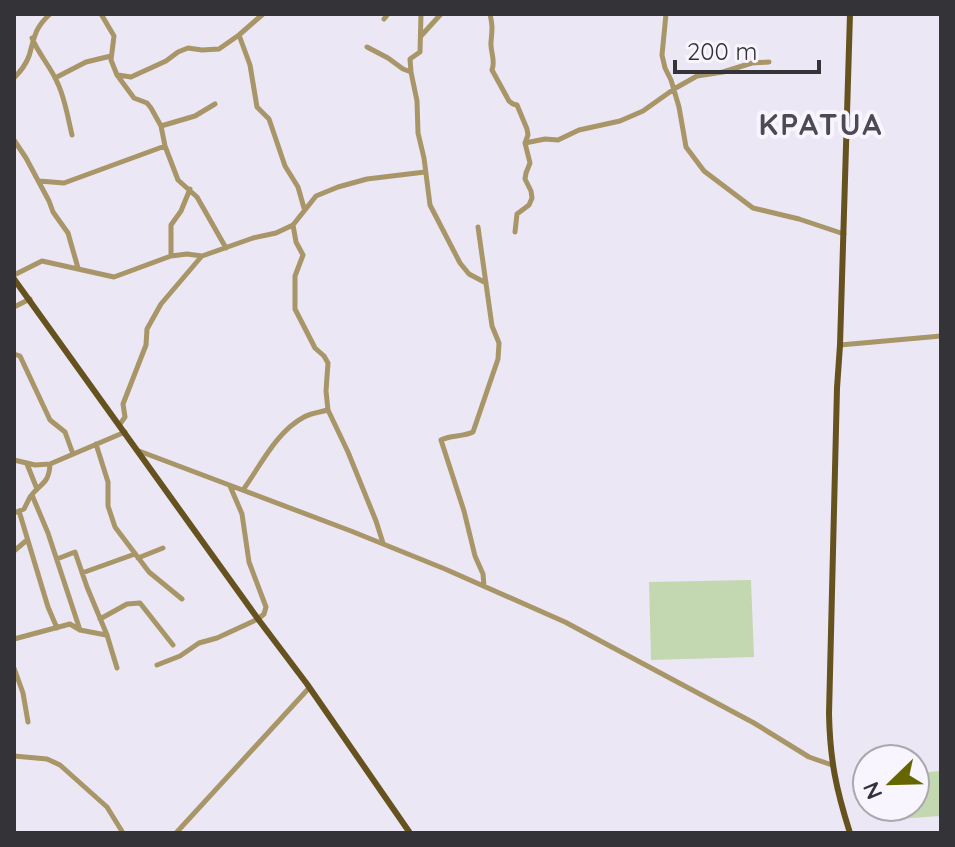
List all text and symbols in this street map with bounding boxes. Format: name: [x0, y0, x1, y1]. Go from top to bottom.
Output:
scale bar: [675, 24, 819, 74]
text: 200 m: [687, 36, 757, 66]
district label: KPATUA: [758, 105, 884, 143]
north arrow: [851, 743, 931, 823]
text: N: [857, 778, 889, 804]

